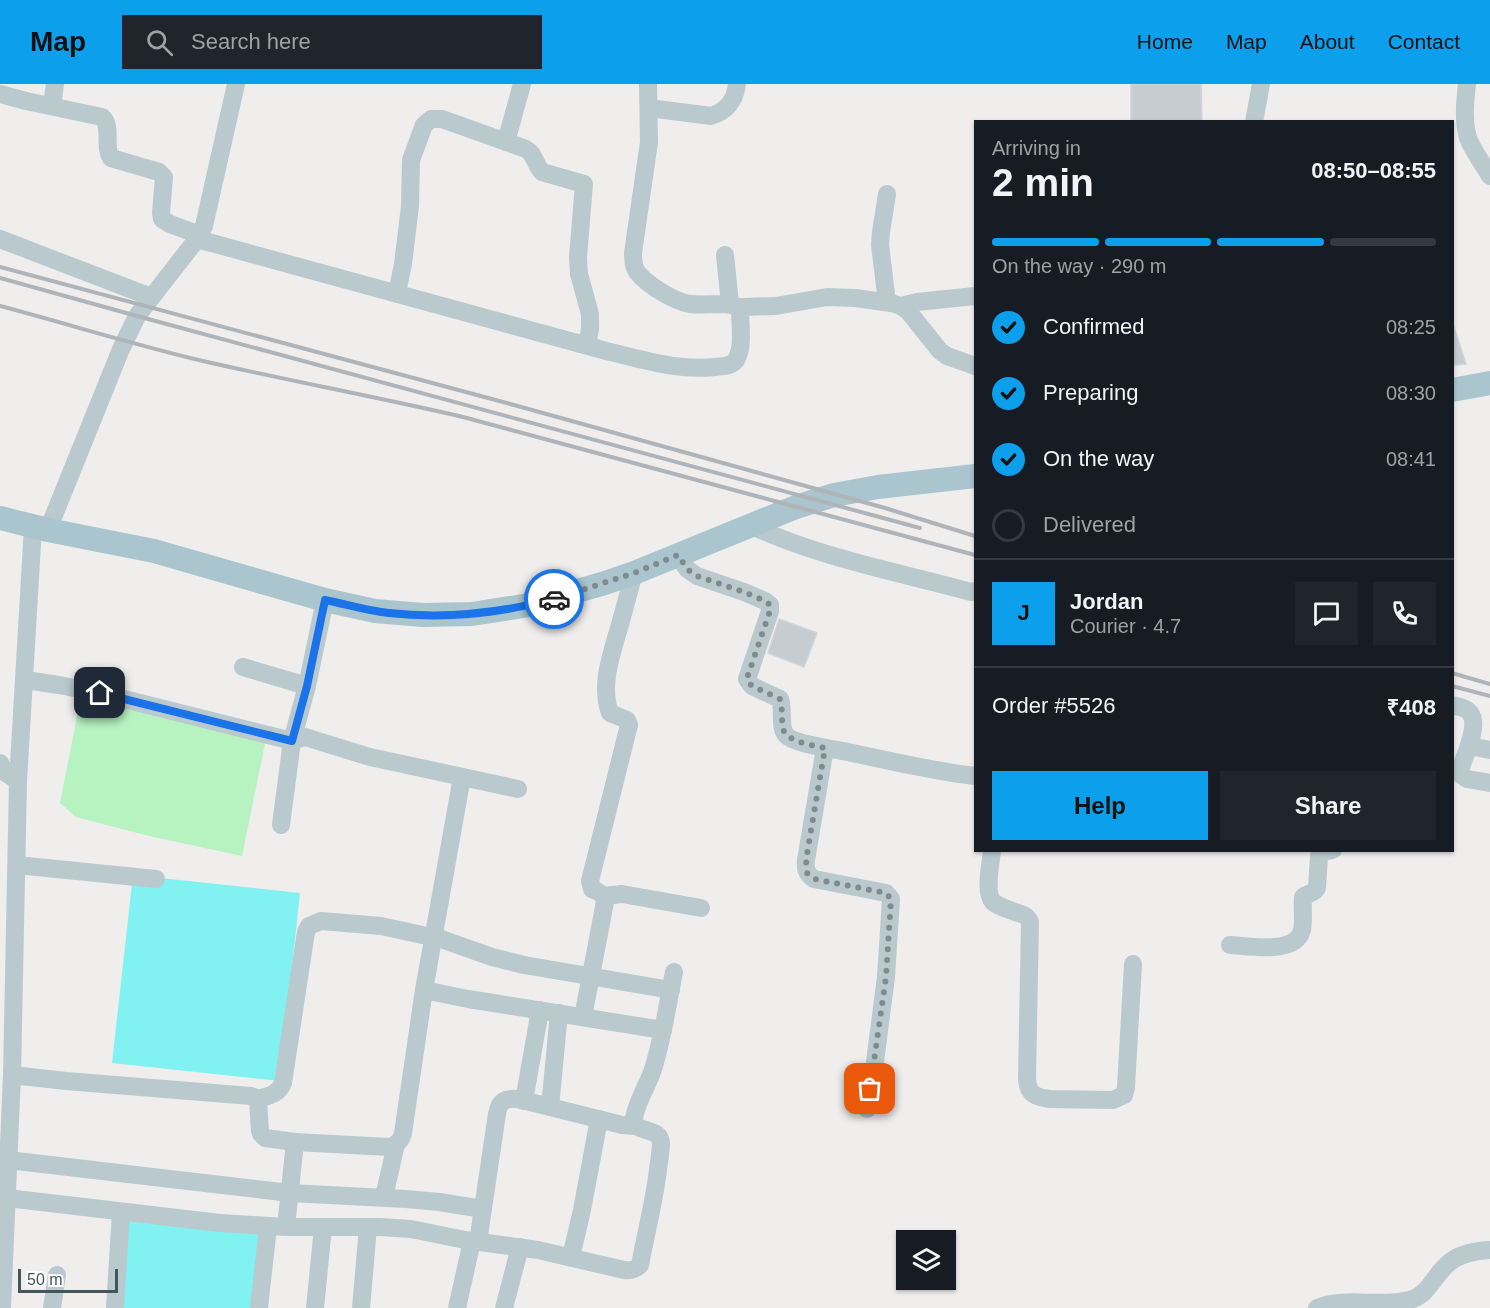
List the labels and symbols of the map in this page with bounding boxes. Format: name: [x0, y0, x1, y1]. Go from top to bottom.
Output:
courier: [524, 569, 584, 629]
pin: [74, 667, 125, 718]
pin: [844, 1063, 895, 1114]
scale bar: [18, 1266, 118, 1294]

